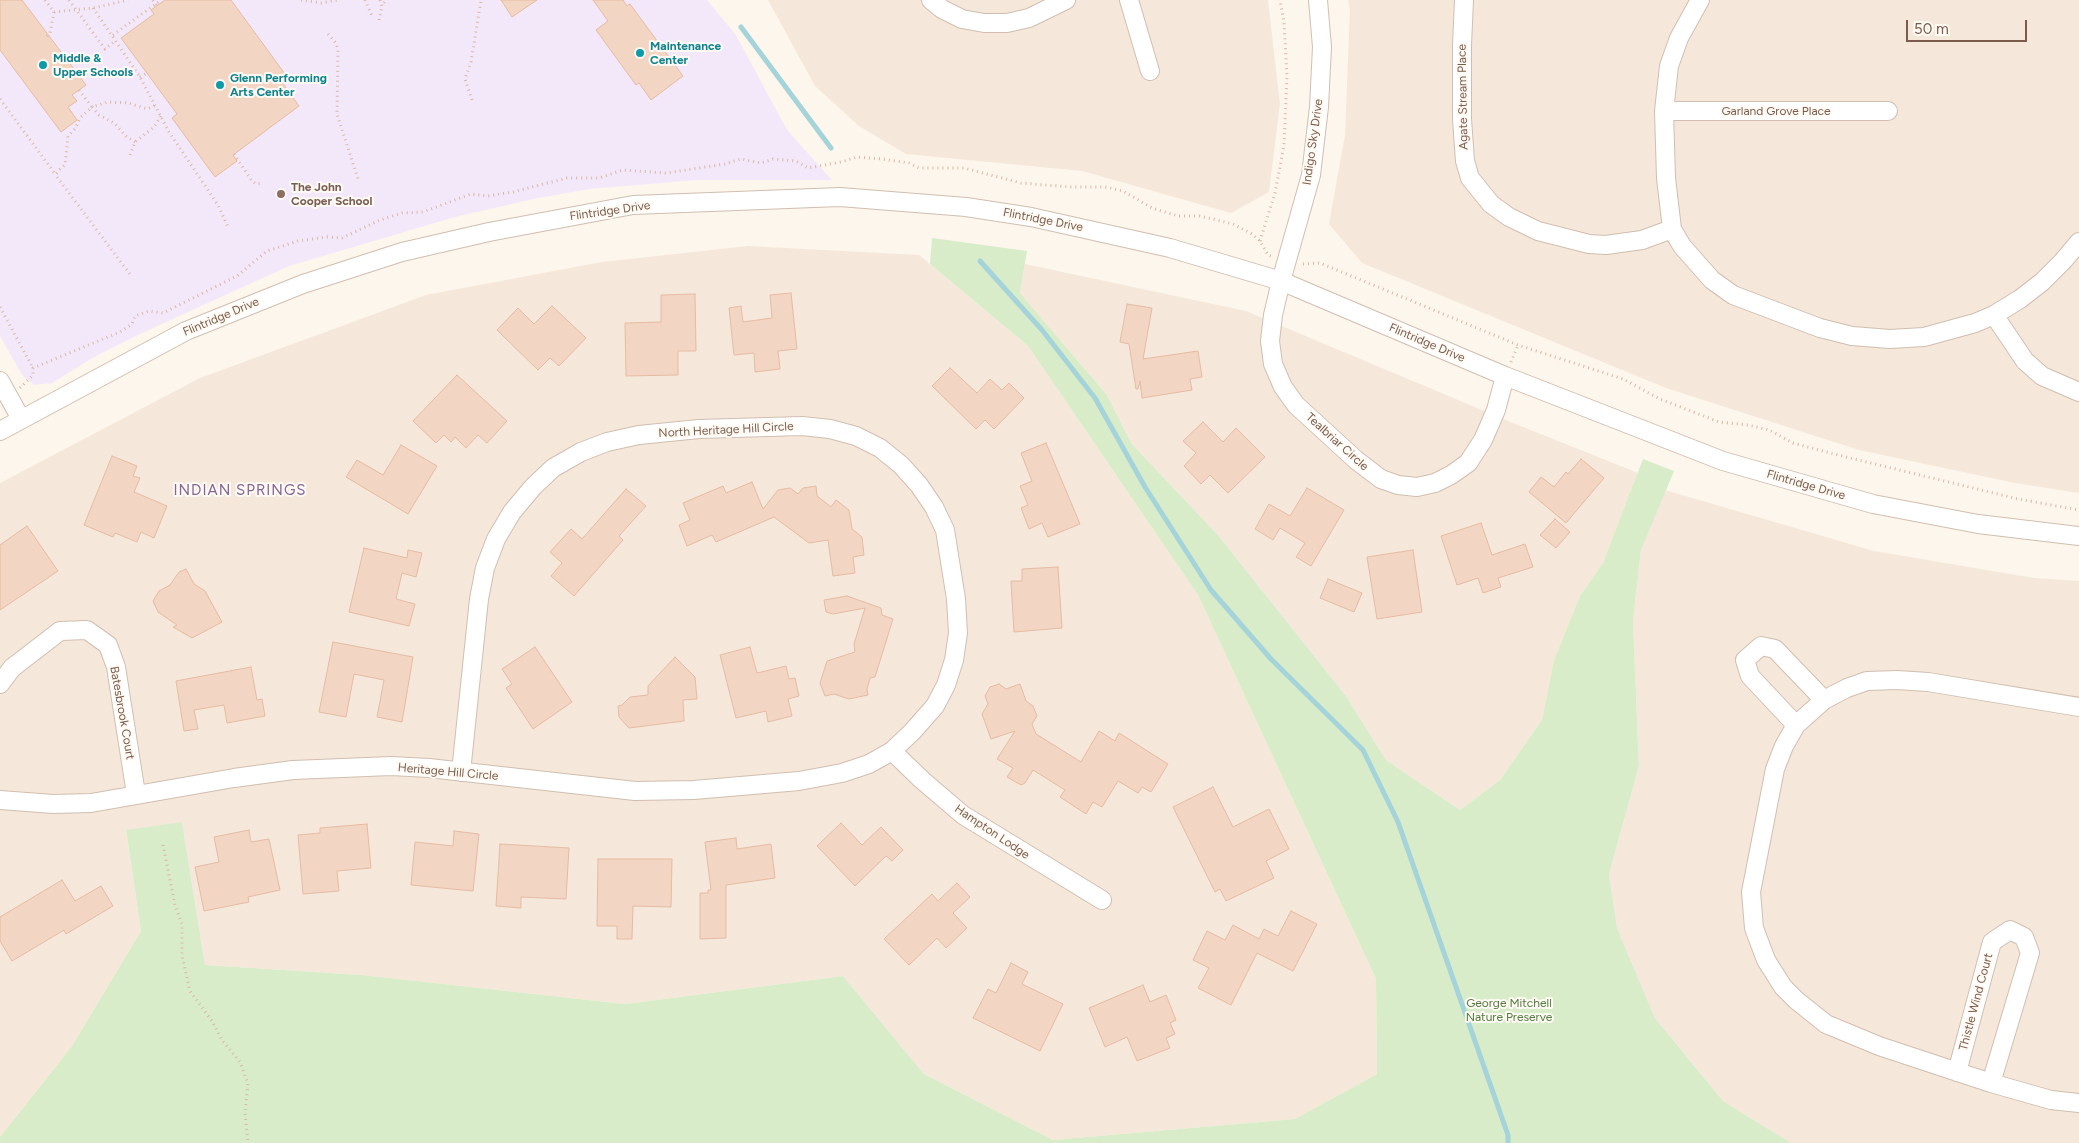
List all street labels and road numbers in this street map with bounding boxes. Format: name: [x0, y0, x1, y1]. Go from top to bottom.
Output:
street label: Agate Stream Place: [1455, 44, 1471, 150]
street label: Indigo Sky Drive: [1300, 98, 1326, 186]
street label: Garland Grove Place: [1721, 104, 1831, 118]
street label: Flintridge Drive: [569, 198, 651, 224]
street label: Flintridge Drive: [1002, 205, 1084, 235]
street label: Flintridge Drive: [181, 294, 261, 340]
street label: Flintridge Drive: [1387, 320, 1467, 366]
street label: Tealbriar Circle: [1303, 410, 1371, 474]
street label: North Heritage Hill Circle: [658, 419, 794, 441]
street label: Flintridge Drive: [1765, 467, 1847, 503]
street label: Batesbrook Court: [107, 665, 137, 761]
street label: Heritage Hill Circle: [397, 760, 499, 784]
street label: Hampton Lodge: [952, 802, 1032, 862]
street label: Thistle Wind Court: [1956, 952, 1996, 1052]

